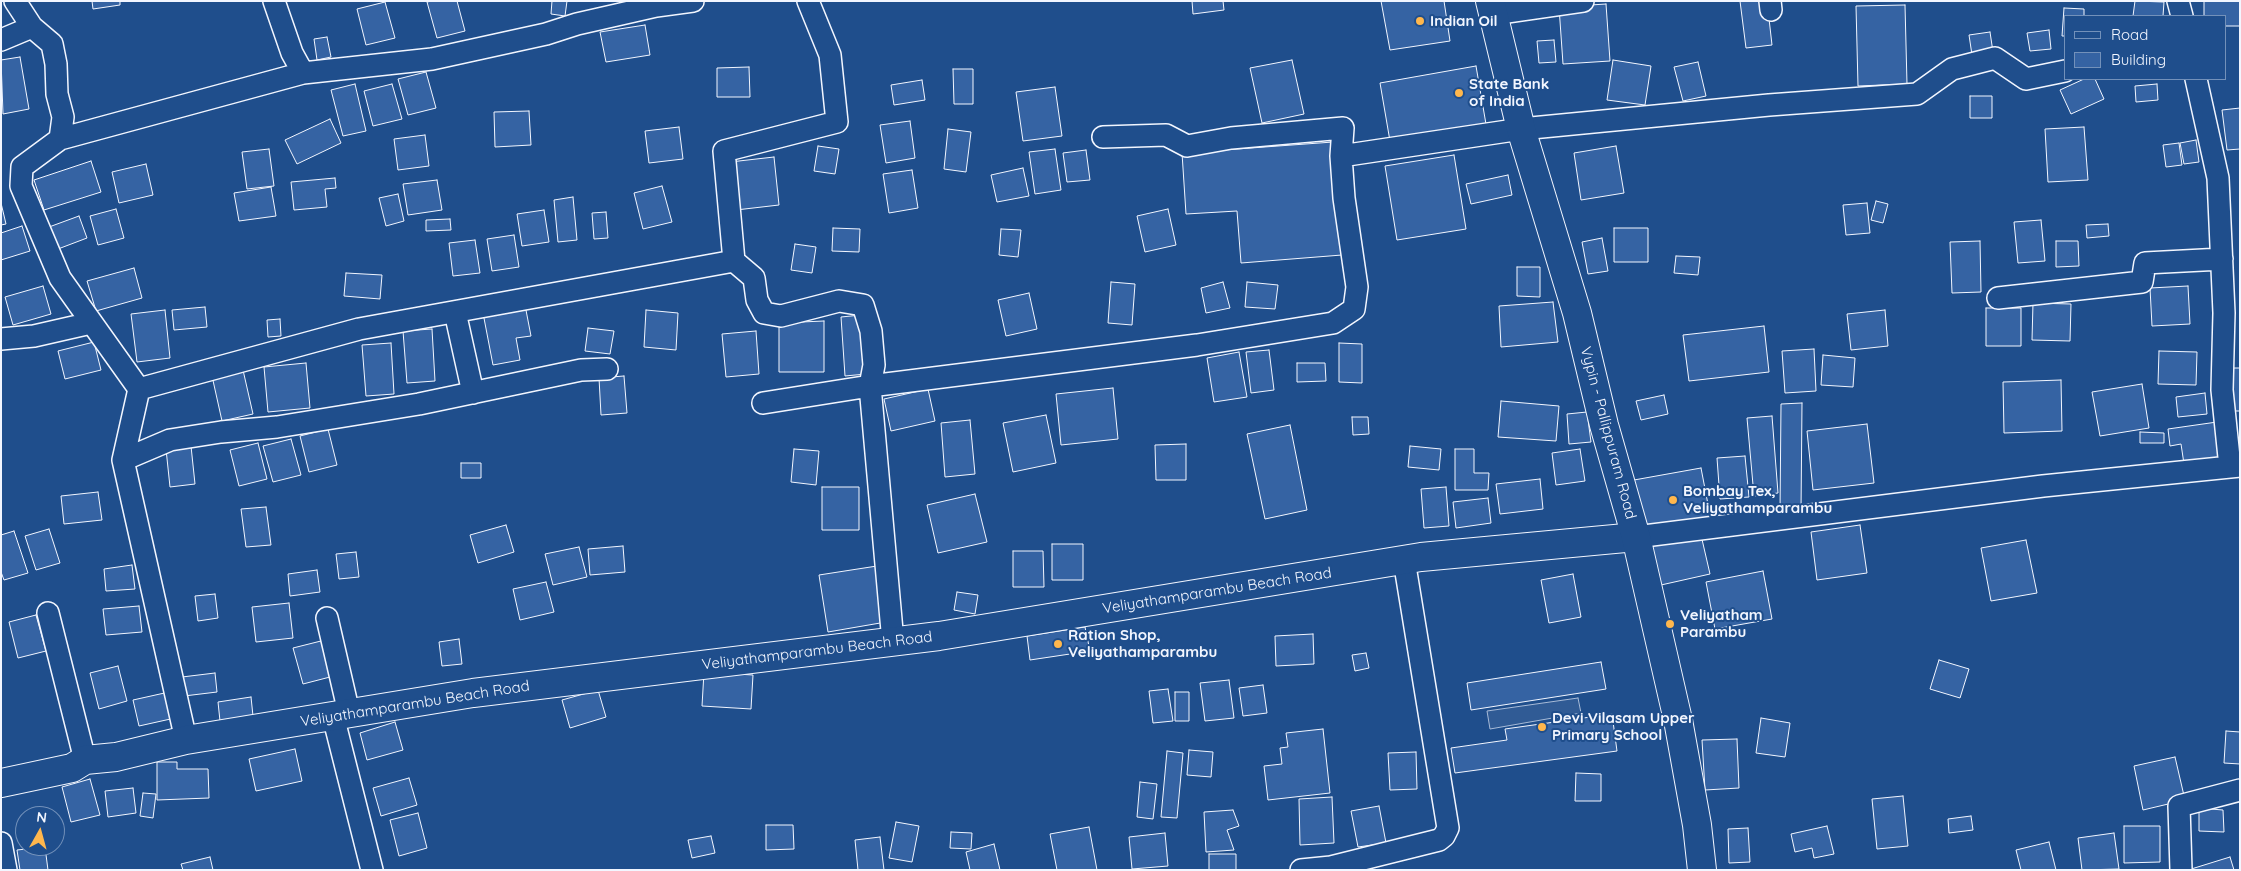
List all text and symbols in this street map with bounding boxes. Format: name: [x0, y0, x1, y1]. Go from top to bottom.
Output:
place label: Indian Oil: [1430, 12, 1498, 30]
marker: Indian Oil: [1414, 15, 1426, 27]
legend: [2064, 15, 2226, 80]
text: Road: [2111, 25, 2148, 44]
text: Building: [2111, 50, 2166, 69]
place label: State Bank of India: [1469, 75, 1549, 110]
marker: State Bank of India: [1453, 87, 1465, 99]
street label: Vypin - Pallippuram Road: [1576, 345, 1640, 521]
place label: Bombay Tex, Veliyathamparambu: [1683, 482, 1832, 517]
marker: Bombay Tex, Veliyathamparambu: [1667, 494, 1679, 506]
street label: Veliyathamparambu Beach Road: [1101, 564, 1333, 618]
place label: Veliyatham Parambu: [1680, 606, 1763, 641]
marker: Veliyatham Parambu: [1664, 618, 1676, 630]
place label: Ration Shop, Veliyathamparambu: [1068, 626, 1217, 661]
street label: Veliyathamparambu Beach Road: [701, 628, 933, 674]
marker: Ration Shop, Veliyathamparambu: [1052, 638, 1064, 650]
street label: Veliyathamparambu Beach Road: [299, 677, 531, 731]
place label: Devi Vilasam Upper Primary School: [1552, 709, 1695, 744]
marker: Devi Vilasam Upper Primary School: [1536, 721, 1548, 733]
north arrow: [15, 806, 65, 856]
text: N: [35, 808, 48, 827]

